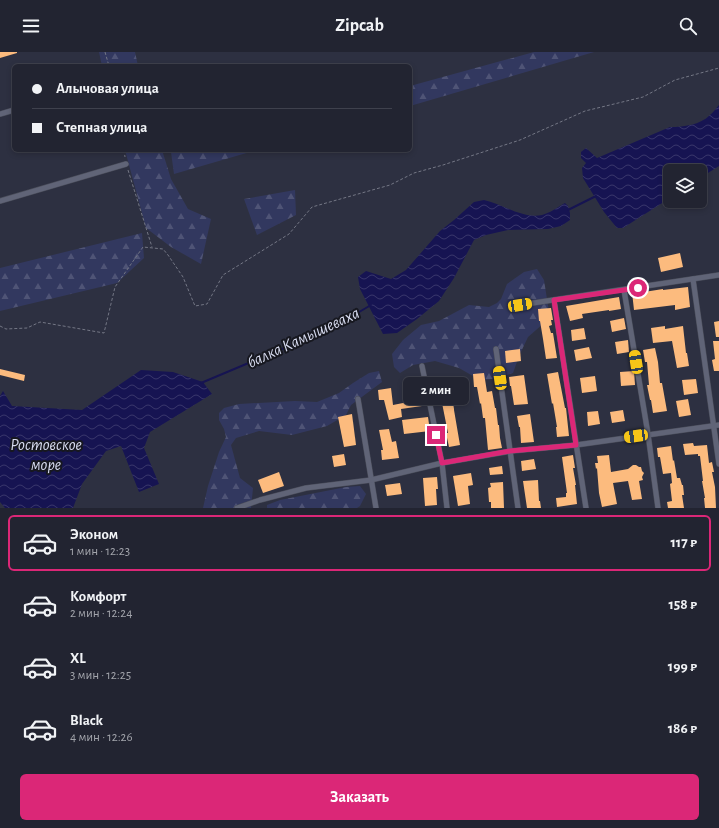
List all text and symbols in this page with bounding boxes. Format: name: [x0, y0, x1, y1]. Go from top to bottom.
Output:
icon: menu: [20, 15, 42, 37]
icon: search: [677, 15, 699, 37]
text: Zipcab: [335, 17, 384, 35]
text: Алычовая улица: [56, 81, 159, 96]
text: Степная улица: [56, 120, 147, 135]
map controls: [663, 164, 707, 208]
button: layers: [663, 164, 707, 208]
route start: [629, 279, 647, 297]
car: [507, 297, 533, 313]
water label: балка Камышеваха: [245, 304, 362, 371]
car: [628, 349, 644, 375]
car: [492, 365, 508, 391]
callout: 2 мин: [403, 377, 469, 405]
text: 2 мин: [421, 384, 451, 397]
route end: [427, 426, 445, 444]
car: [623, 428, 649, 444]
water label: Ростовское море: [10, 436, 82, 474]
icon: car: [22, 525, 58, 561]
text: Эконом: [70, 527, 118, 542]
text: 117 ₽: [670, 535, 697, 550]
text: 1 мин · 12:23: [70, 545, 130, 558]
icon: car: [22, 587, 58, 623]
text: Комфорт: [70, 589, 126, 604]
text: 158 ₽: [668, 597, 697, 612]
text: 2 мин · 12:24: [70, 607, 132, 620]
icon: car: [22, 649, 58, 685]
text: XL: [70, 651, 86, 666]
text: 199 ₽: [668, 659, 697, 674]
text: 3 мин · 12:25: [70, 669, 131, 682]
icon: car: [22, 711, 58, 747]
text: Black: [70, 713, 103, 728]
text: 186 ₽: [668, 721, 697, 736]
text: 4 мин · 12:26: [70, 731, 133, 744]
button: Заказать: [20, 774, 699, 820]

